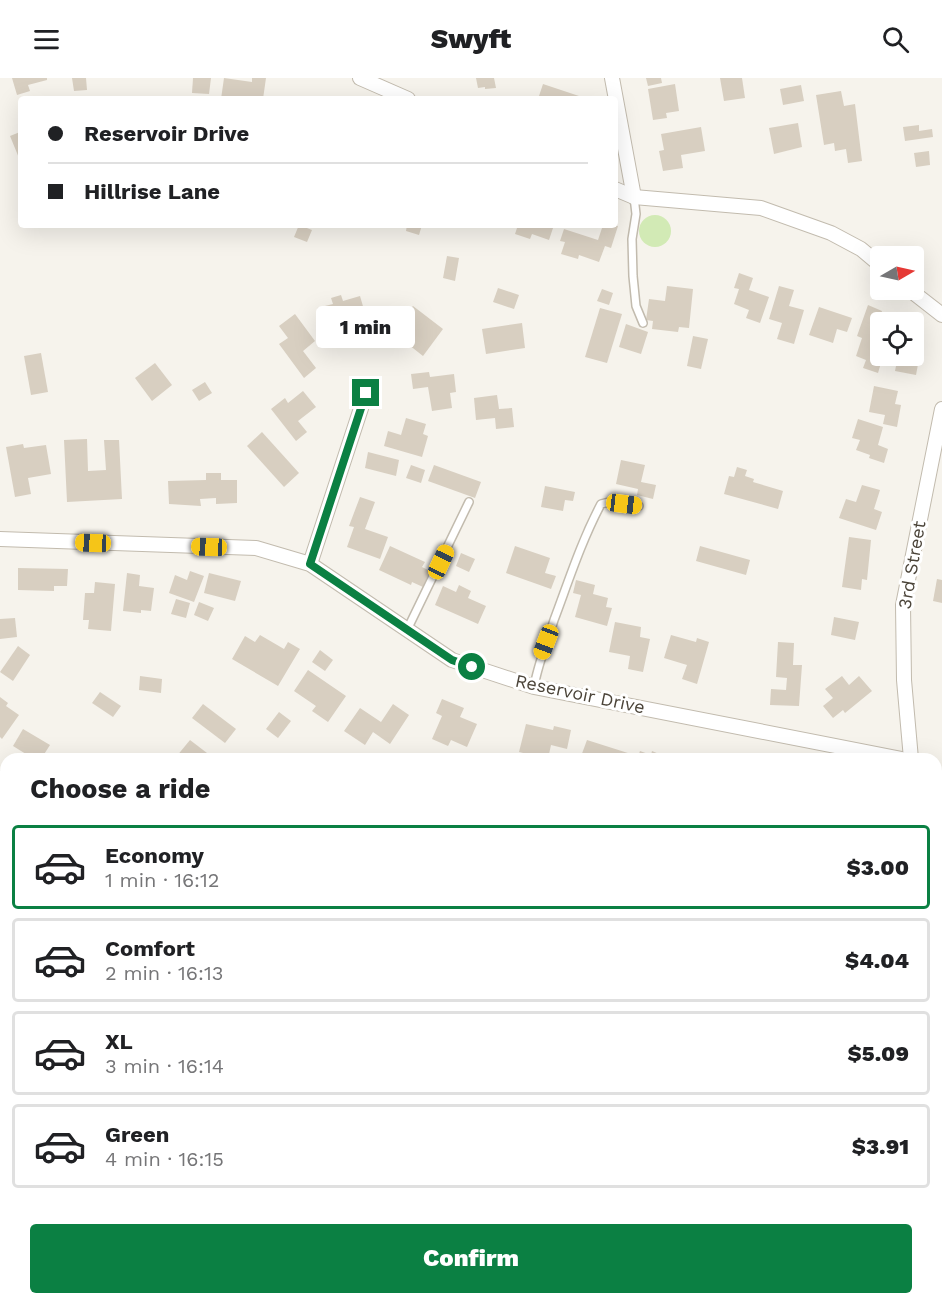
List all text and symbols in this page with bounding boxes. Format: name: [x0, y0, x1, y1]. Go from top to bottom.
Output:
icon: menu: [30, 23, 63, 56]
text: Swyft: [431, 23, 511, 55]
icon: search: [879, 23, 912, 56]
text: Reservoir Drive: [84, 121, 249, 146]
text: Hillrise Lane: [84, 179, 220, 204]
north arrow: [870, 246, 924, 300]
map controls: [870, 246, 924, 366]
callout: 1 min: [316, 306, 416, 348]
button: locate: [870, 312, 924, 366]
text: 1 min: [340, 315, 391, 339]
route end: [352, 379, 379, 406]
car: [605, 493, 643, 515]
street label: 3rd Street: [893, 519, 930, 611]
car: [75, 533, 111, 553]
car: [191, 537, 227, 557]
car: [425, 542, 457, 582]
car: [531, 622, 561, 662]
route start: [458, 653, 485, 680]
street label: Reservoir Drive: [513, 670, 647, 718]
text: Choose a ride: [30, 773, 210, 805]
icon: car: [33, 840, 87, 894]
text: Economy: [105, 843, 204, 868]
text: $3.00: [847, 855, 909, 880]
text: 1 min · 16:12: [105, 868, 219, 892]
icon: car: [33, 933, 87, 987]
text: Comfort: [105, 936, 195, 961]
text: $4.04: [845, 948, 909, 973]
text: 2 min · 16:13: [105, 961, 223, 985]
icon: car: [33, 1026, 87, 1080]
text: XL: [105, 1029, 133, 1054]
text: $5.09: [848, 1041, 909, 1066]
text: 3 min · 16:14: [105, 1054, 224, 1078]
icon: car: [33, 1119, 87, 1173]
text: Green: [105, 1122, 169, 1147]
text: $3.91: [852, 1134, 909, 1159]
text: 4 min · 16:15: [105, 1147, 224, 1171]
button: Confirm: [30, 1224, 912, 1293]

